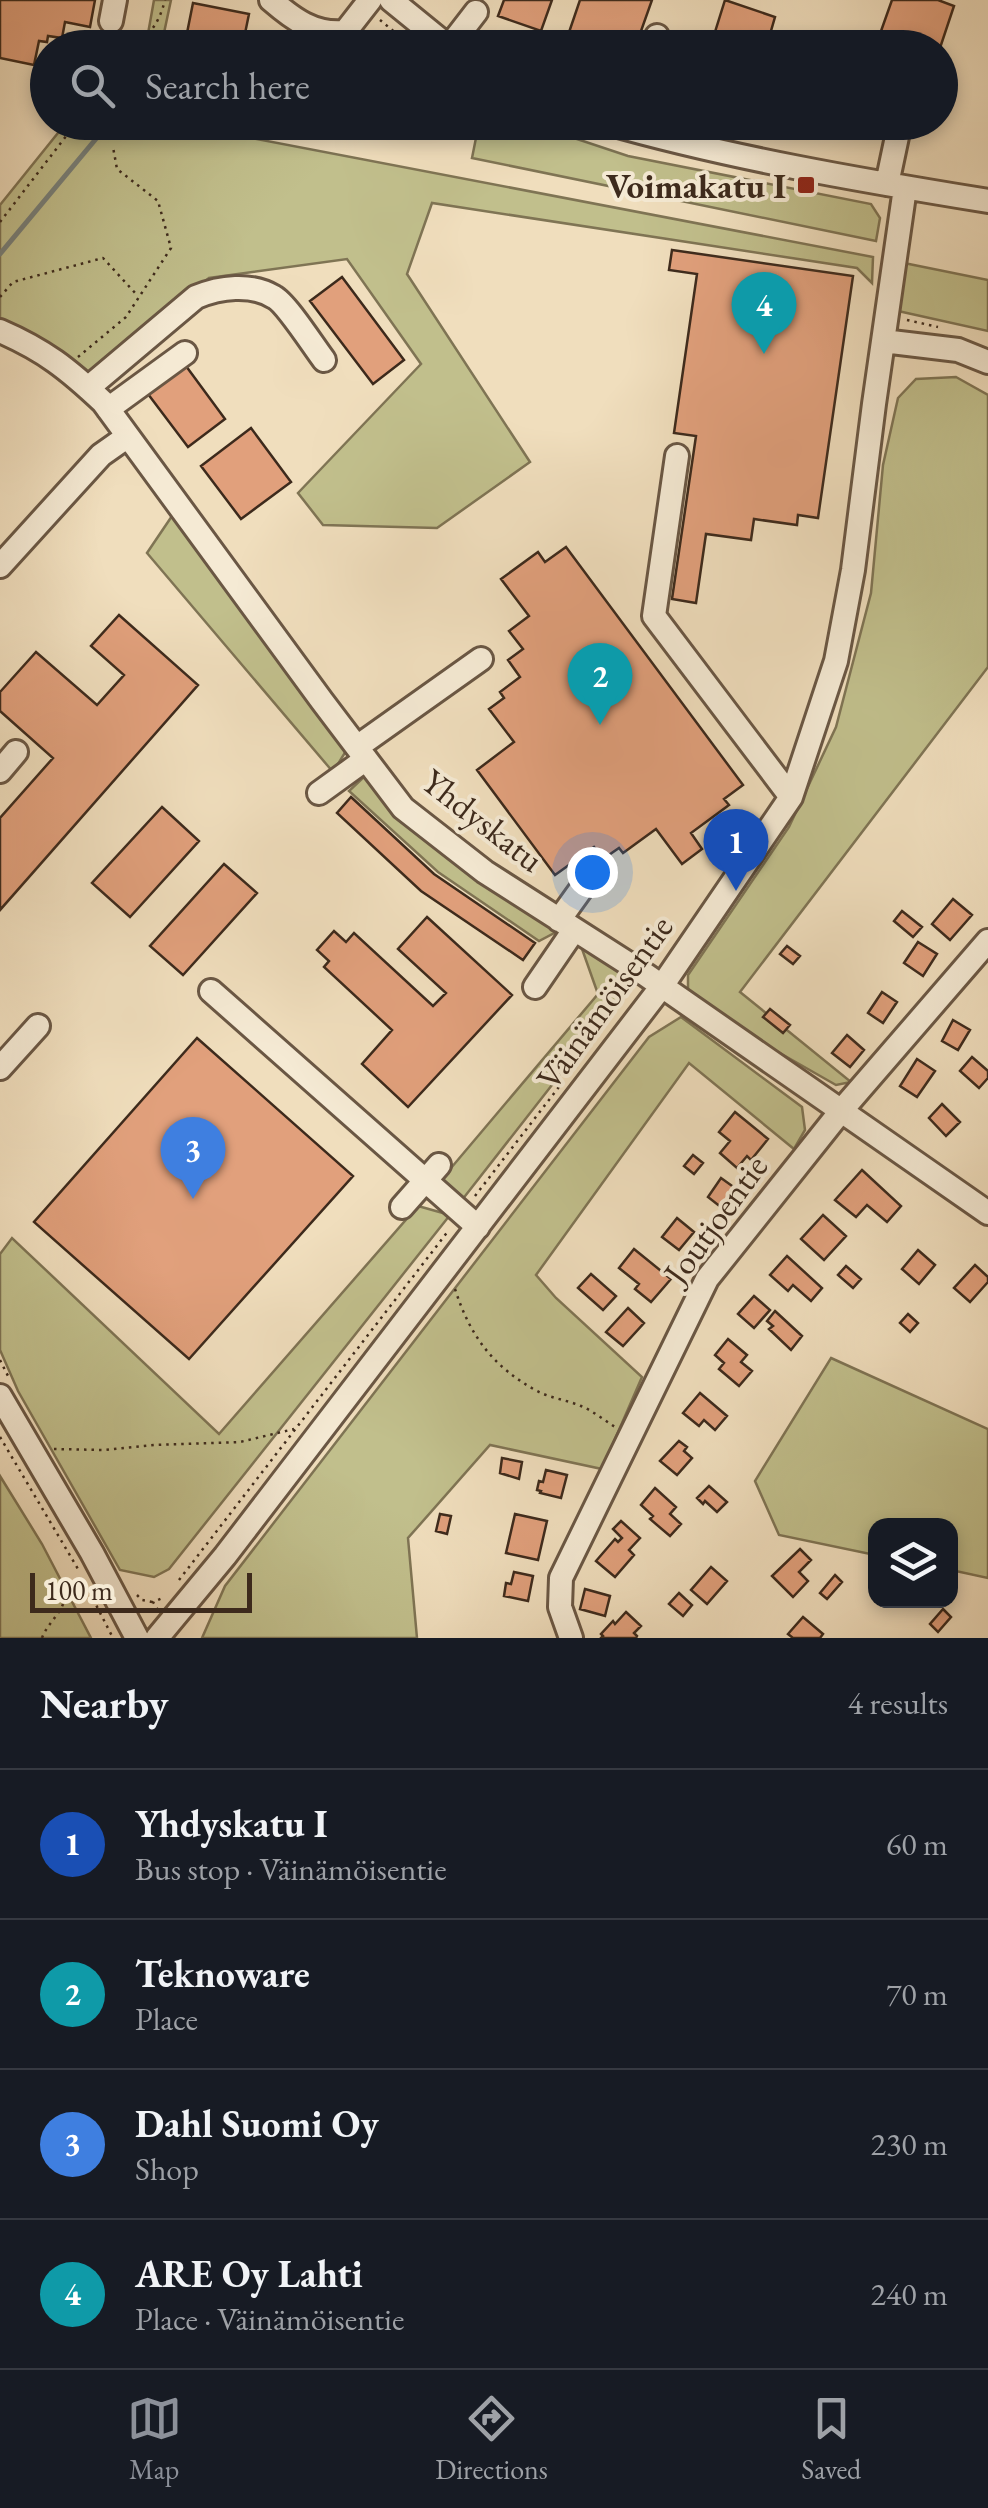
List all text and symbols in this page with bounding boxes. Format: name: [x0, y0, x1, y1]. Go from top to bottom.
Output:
search box: [30, 30, 958, 140]
icon: search: [65, 58, 120, 113]
text: Search here: [145, 61, 310, 110]
place label: Voimakatu I: [606, 163, 786, 208]
marker: Voimakatu I: [795, 174, 817, 196]
pin: 4: [732, 272, 796, 354]
pin: 2: [568, 642, 632, 725]
street label: Yhdyskatu: [413, 758, 553, 882]
pin: 1: [704, 808, 768, 891]
your location: [567, 847, 618, 898]
street label: Väinämöisentie: [526, 906, 682, 1098]
pin: 3: [160, 1116, 226, 1199]
street label: Joutjoentie: [651, 1145, 777, 1295]
map controls: [868, 1518, 958, 1608]
button: layers: [868, 1518, 958, 1608]
scale bar: [30, 1568, 252, 1612]
text: 100 m: [45, 1572, 113, 1608]
text: Nearby: [40, 1676, 169, 1731]
text: 4 results: [848, 1682, 948, 1724]
text: Yhdyskatu I: [135, 1799, 328, 1848]
text: 1: [64, 1823, 81, 1865]
text: 60 m: [886, 1823, 948, 1865]
text: Bus stop · Väinämöisentie: [135, 1848, 447, 1890]
text: Teknoware: [135, 1949, 310, 1998]
text: 2: [64, 1973, 81, 2015]
text: 70 m: [886, 1973, 948, 2015]
text: Place: [135, 1998, 198, 2040]
text: Dahl Suomi Oy: [135, 2099, 379, 2148]
text: 3: [64, 2123, 81, 2165]
text: 230 m: [871, 2123, 948, 2165]
text: Shop: [135, 2148, 199, 2190]
text: ARE Oy Lahti: [135, 2249, 363, 2298]
text: 4: [64, 2273, 81, 2315]
text: 240 m: [871, 2273, 948, 2315]
text: Place · Väinämöisentie: [135, 2298, 404, 2340]
tab: Map: [127, 2391, 182, 2487]
tab: Directions: [435, 2391, 548, 2487]
tab: Saved: [801, 2391, 861, 2487]

